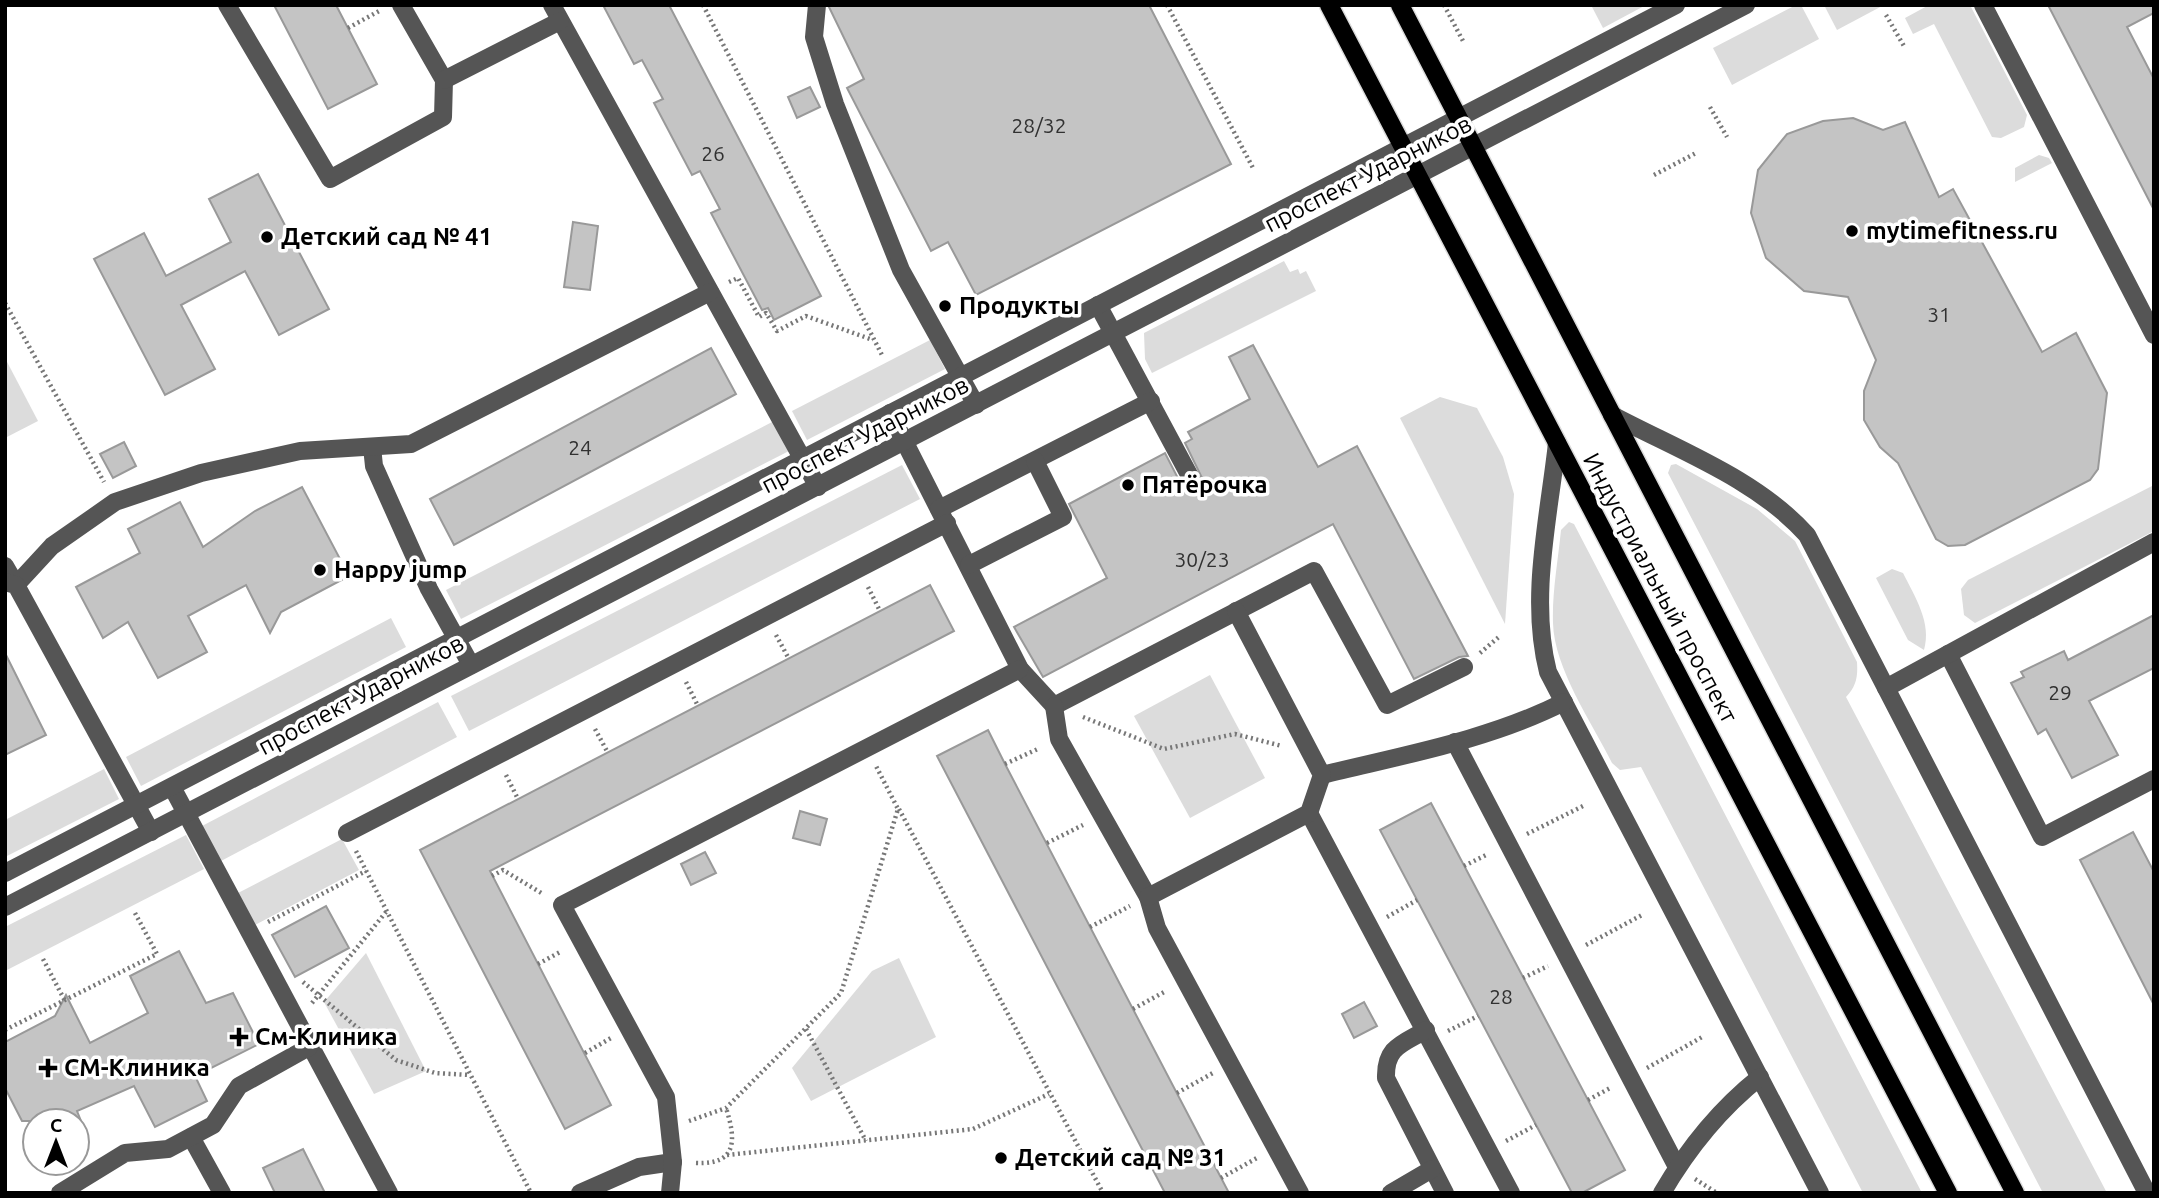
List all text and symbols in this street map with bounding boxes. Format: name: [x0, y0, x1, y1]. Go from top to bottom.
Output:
street label: проспект Ударников: [1260, 110, 1476, 237]
house number: 28/32: [1011, 113, 1067, 137]
house number: 26: [701, 141, 725, 165]
place label: mytimefitness.ru: [1866, 217, 2058, 244]
place label: Детский сад № 41: [281, 223, 492, 250]
marker: mytimefitness.ru: [1844, 223, 1860, 239]
marker: Детский сад № 41: [259, 229, 275, 245]
place label: Продукты: [959, 292, 1080, 319]
marker: Продукты: [937, 298, 953, 314]
house number: 31: [1927, 302, 1951, 326]
street label: проспект Ударников: [757, 371, 973, 498]
house number: 24: [568, 435, 592, 459]
street label: Индустриальный проспект: [1578, 448, 1743, 727]
place label: Пятёрочка: [1142, 471, 1268, 498]
marker: Пятёрочка: [1120, 477, 1136, 493]
house number: 30/23: [1174, 547, 1230, 571]
place label: Happy jump: [334, 556, 467, 583]
marker: Happy jump: [312, 562, 328, 578]
street label: проспект Ударников: [253, 629, 468, 760]
house number: 29: [2048, 680, 2072, 704]
house number: 28: [1489, 984, 1513, 1008]
place label: См-Клиника: [255, 1023, 398, 1050]
marker: См-Клиника: [229, 1027, 249, 1047]
place label: СМ-Клиника: [64, 1054, 210, 1081]
marker: СМ-Клиника: [38, 1058, 58, 1078]
north arrow: [21, 1107, 91, 1177]
text: С: [50, 1114, 62, 1136]
place label: Детский сад № 31: [1015, 1144, 1226, 1171]
marker: Детский сад № 31: [993, 1150, 1009, 1166]

